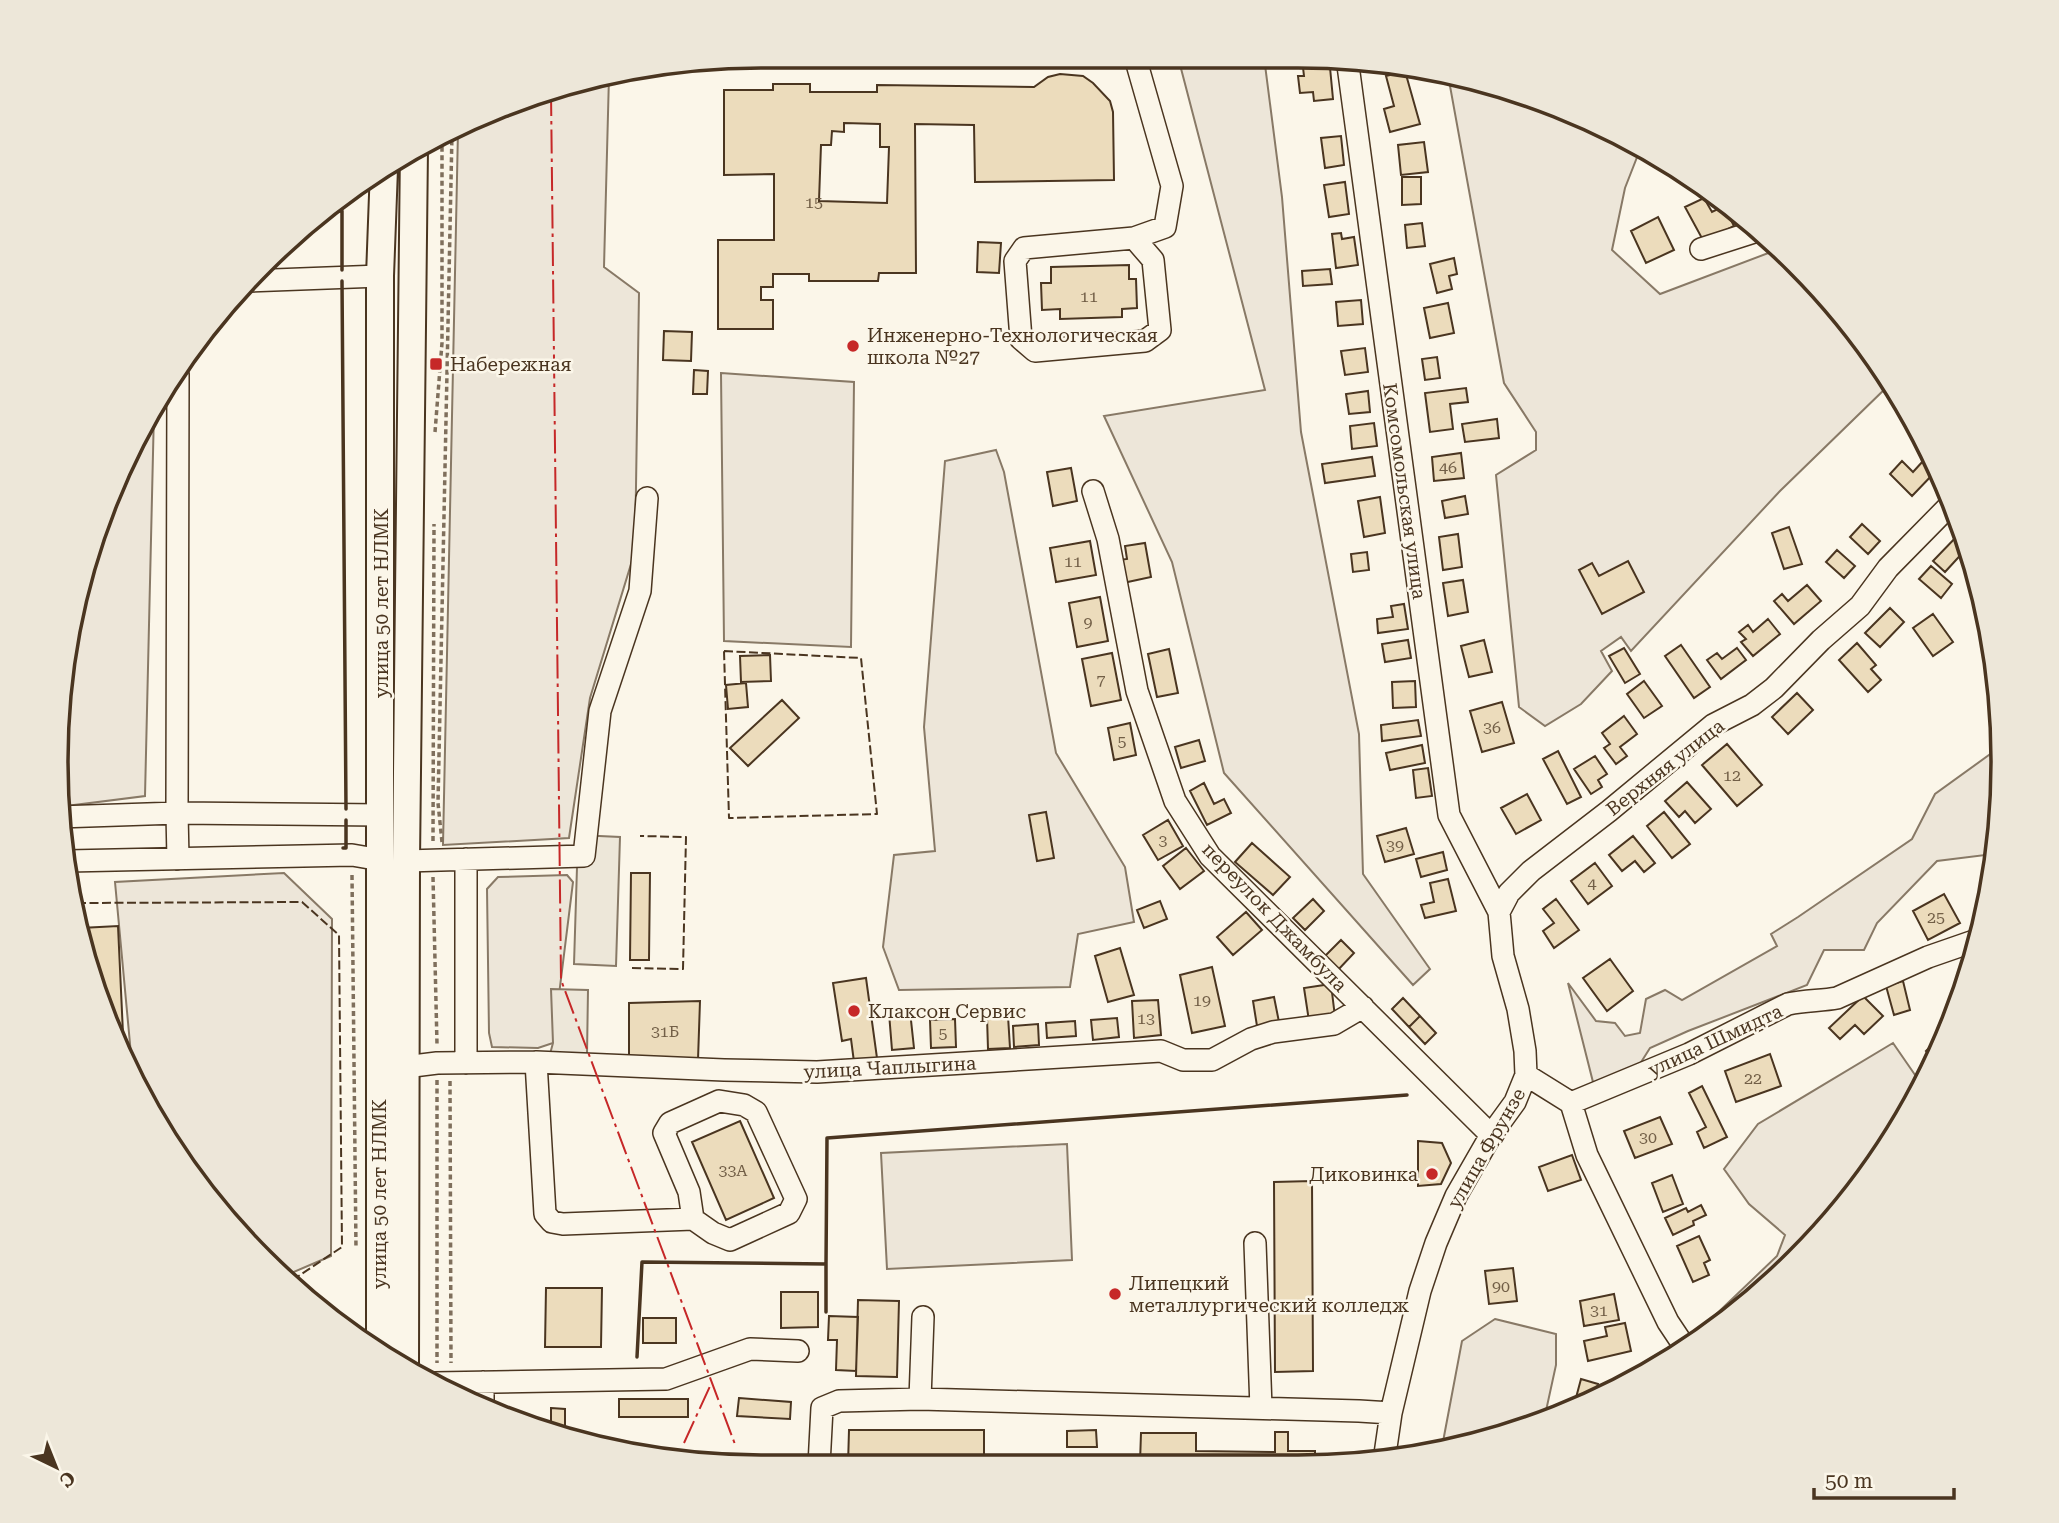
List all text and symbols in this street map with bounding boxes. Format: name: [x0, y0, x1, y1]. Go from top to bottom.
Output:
house number: 15: [805, 193, 823, 212]
house number: 11: [1080, 287, 1098, 306]
place label: Инженерно-Технологическая школа №27: [867, 324, 1158, 369]
marker: Инженерно-Технологическая школа №27: [845, 338, 861, 354]
place label: Набережная: [450, 353, 572, 376]
marker: Набережная: [428, 356, 444, 372]
street label: Комсомольская улица: [1378, 381, 1431, 601]
house number: 46: [1439, 458, 1457, 477]
street label: улица 50 лет НЛМК: [370, 508, 393, 698]
house number: 11: [1064, 552, 1082, 571]
house number: 9: [1084, 613, 1093, 632]
house number: 7: [1097, 670, 1106, 689]
street label: Верхняя улица: [1602, 714, 1729, 821]
house number: 36: [1483, 718, 1501, 737]
house number: 5: [1118, 732, 1127, 751]
house number: 12: [1723, 766, 1741, 785]
house number: 3: [1159, 831, 1168, 850]
house number: 39: [1386, 836, 1404, 855]
street label: переулок Джамбула: [1197, 838, 1352, 997]
house number: 4: [1588, 874, 1597, 893]
house number: 25: [1927, 908, 1945, 927]
house number: 19: [1193, 991, 1211, 1010]
street label: улица Шмидта: [1644, 999, 1787, 1082]
place label: Клаксон Сервис: [868, 1000, 1026, 1023]
marker: Клаксон Сервис: [846, 1003, 862, 1019]
house number: 13: [1137, 1009, 1155, 1028]
house number: 31Б: [651, 1022, 679, 1041]
house number: 5: [939, 1024, 948, 1043]
street label: улица Чаплыгина: [803, 1051, 978, 1084]
house number: 22: [1744, 1069, 1762, 1088]
street label: улица Фрунзе: [1443, 1084, 1530, 1213]
street label: улица 50 лет НЛМК: [368, 1099, 391, 1289]
house number: 30: [1639, 1128, 1657, 1147]
house number: 33А: [718, 1161, 748, 1180]
place label: Диковинка: [1309, 1163, 1419, 1186]
marker: Диковинка: [1424, 1166, 1440, 1182]
place label: Липецкий металлургический колледж: [1129, 1272, 1409, 1317]
house number: 90: [1492, 1277, 1510, 1296]
marker: Липецкий металлургический колледж: [1107, 1286, 1123, 1302]
house number: 31: [1590, 1301, 1608, 1320]
north arrow: [21, 1432, 91, 1502]
scale bar: [1814, 1456, 1954, 1500]
text: С: [55, 1466, 80, 1492]
text: 50 m: [1825, 1469, 1873, 1493]

